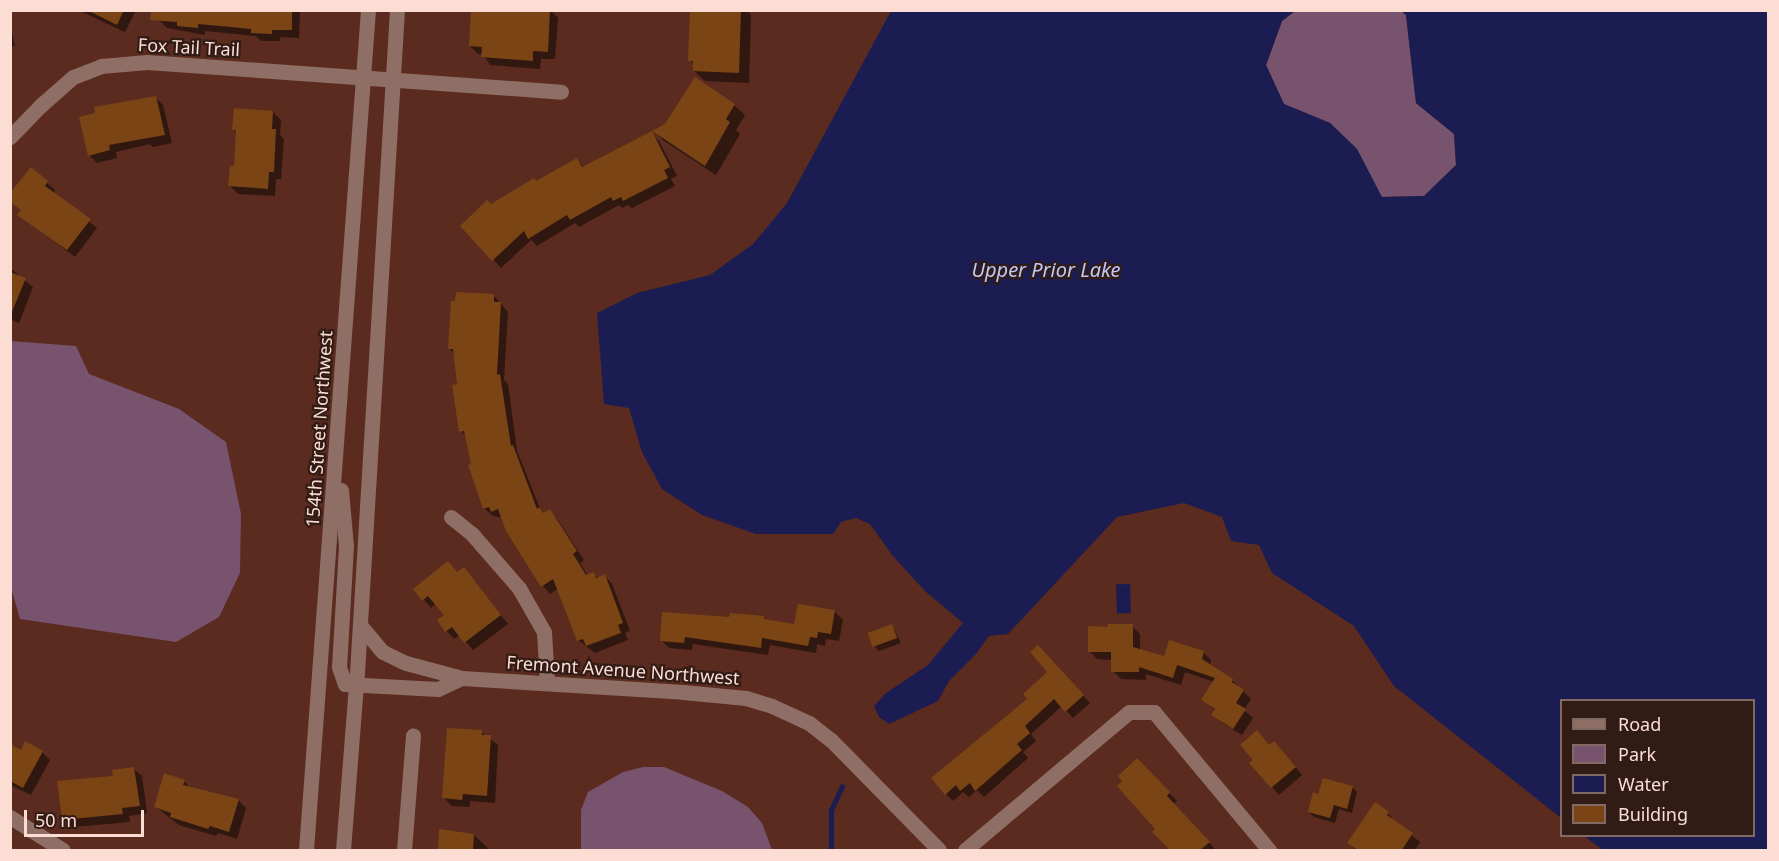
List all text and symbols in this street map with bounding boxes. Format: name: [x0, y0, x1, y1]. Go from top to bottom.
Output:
street label: Fox Tail Trail: [137, 34, 241, 60]
water label: Upper Prior Lake: [971, 257, 1121, 281]
street label: 154th Street Northwest: [301, 330, 337, 528]
street label: Fremont Avenue Northwest: [506, 651, 740, 689]
legend: [1560, 699, 1755, 837]
text: Road: [1618, 712, 1661, 736]
text: Park: [1618, 742, 1656, 766]
text: Water: [1618, 772, 1669, 796]
scale bar: [27, 798, 147, 836]
text: Building: [1618, 802, 1688, 826]
text: 50 m: [35, 808, 77, 832]

